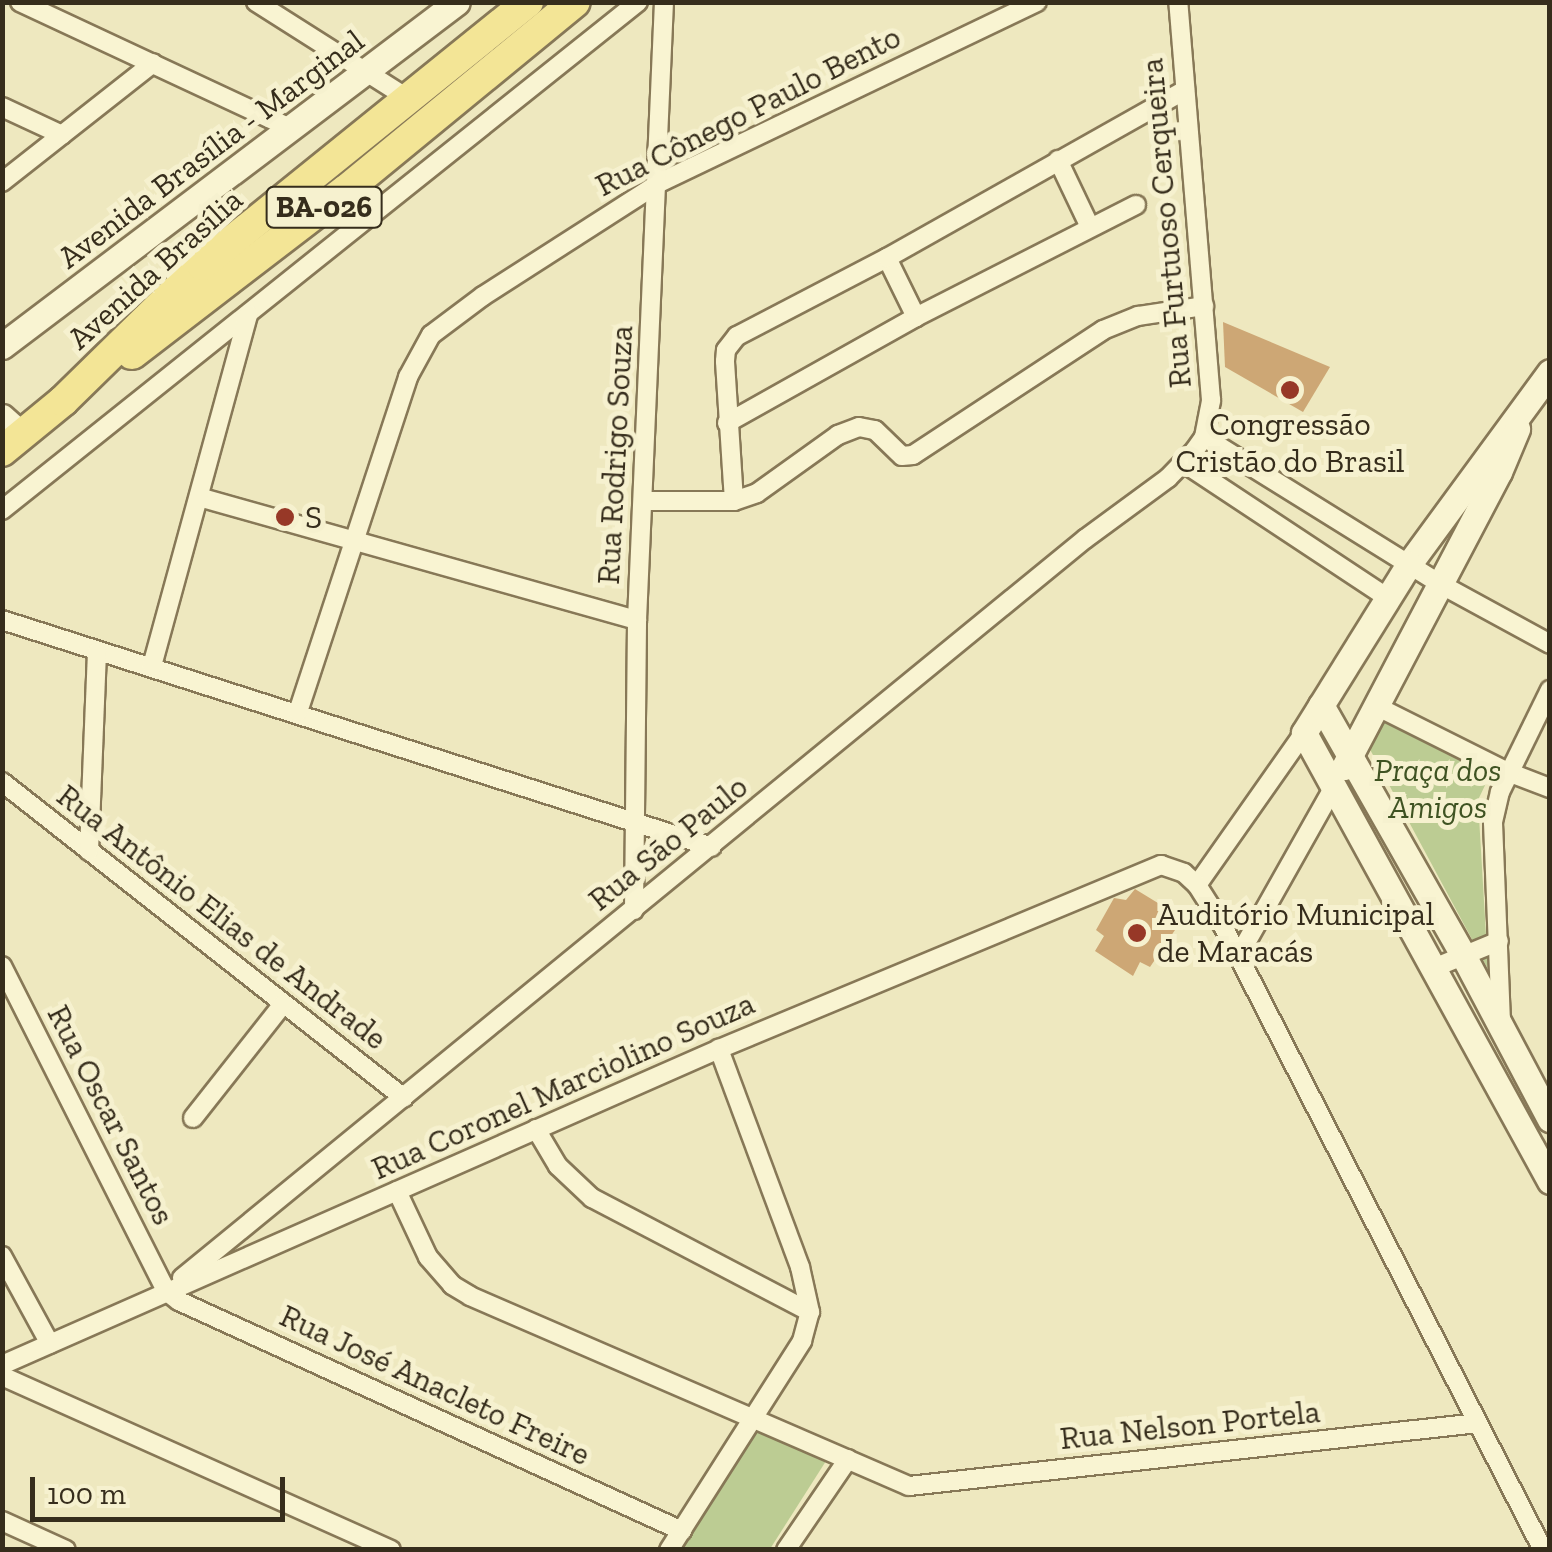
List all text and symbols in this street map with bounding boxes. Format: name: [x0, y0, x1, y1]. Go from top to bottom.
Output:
street label: Rua Cônego Paulo Bento: [589, 17, 907, 205]
street label: Avenida Brasília - Marginal: [50, 21, 372, 277]
street label: Rua Furtuoso Cerqueira: [1132, 57, 1200, 389]
street label: Avenida Brasília: [60, 181, 250, 357]
road number: BA-026: [264, 182, 384, 232]
street label: Rua Rodrigo Souza: [589, 325, 641, 585]
marker: Congressão Cristão do Brasil: [1279, 379, 1301, 401]
place label: Congressão Cristão do Brasil: [1175, 406, 1405, 481]
place label: S: [305, 498, 322, 536]
marker: S: [274, 506, 296, 528]
park label: Praça dos Amigos: [1374, 752, 1502, 827]
street label: Rua São Paulo: [581, 767, 755, 919]
street label: Rua Antônio Elias de Andrade: [49, 776, 395, 1058]
place label: Auditório Municipal de Maracás: [1157, 896, 1434, 971]
marker: Auditório Municipal de Maracás: [1126, 922, 1148, 944]
street label: Rua Coronel Marciolino Souza: [366, 984, 760, 1188]
street label: Rua Oscar Santos: [39, 999, 183, 1231]
street label: Rua José Anacleto Freire: [273, 1296, 597, 1474]
street label: Rua Nelson Portela: [1058, 1392, 1322, 1458]
scale bar: [35, 1457, 290, 1519]
text: 100 m: [47, 1476, 126, 1512]

